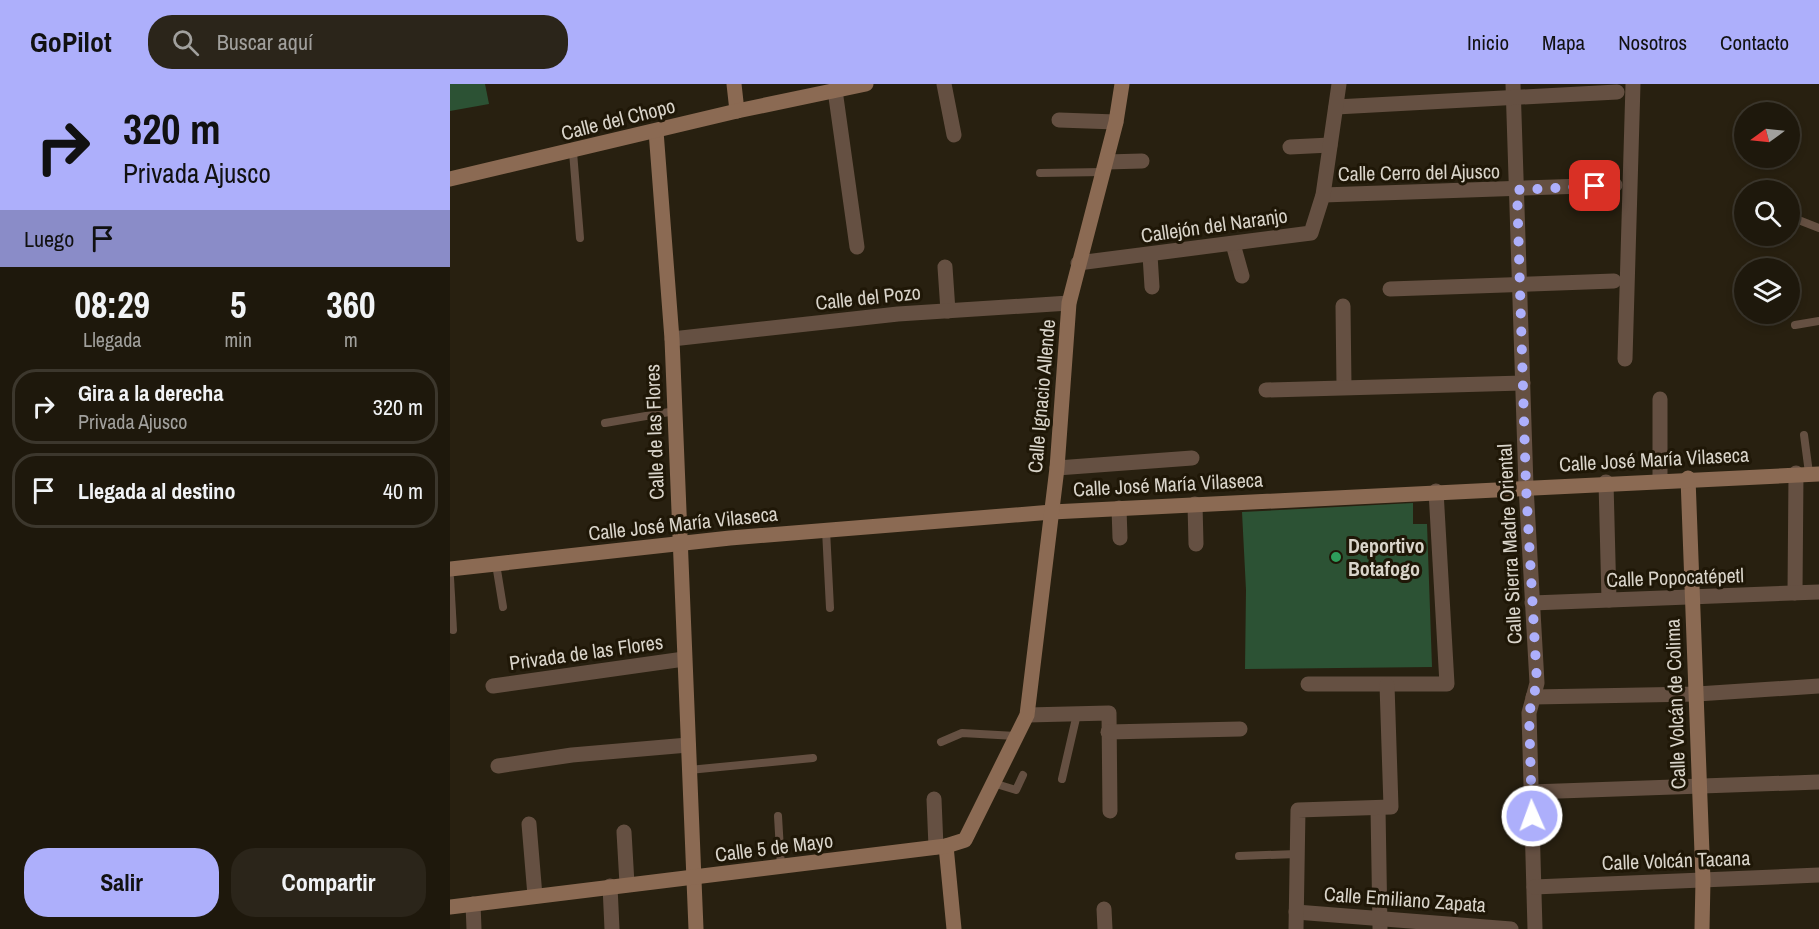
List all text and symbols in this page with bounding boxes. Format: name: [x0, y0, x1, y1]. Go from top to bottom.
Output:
search box: [148, 15, 568, 69]
text: GoPilot: [30, 23, 112, 61]
icon: search: [169, 26, 202, 59]
text: Buscar aquí: [217, 27, 313, 57]
text: Inicio: [1467, 28, 1509, 57]
text: Mapa: [1542, 28, 1585, 57]
text: Nosotros: [1618, 28, 1687, 57]
text: Contacto: [1720, 28, 1789, 57]
street label: Calle del Chopo: [558, 92, 678, 146]
text: 320 m: [123, 101, 221, 157]
north arrow: [1734, 102, 1800, 168]
map controls: [1734, 102, 1800, 324]
icon: right: [24, 108, 102, 186]
text: Privada Ajusco: [123, 155, 271, 191]
street label: Calle Cerro del Ajusco: [1338, 157, 1500, 187]
pin: [1569, 160, 1620, 211]
icon: arrive: [1578, 169, 1611, 202]
button: search: [1734, 180, 1800, 246]
street label: Callejón del Naranjo: [1139, 201, 1289, 249]
icon: arrive: [86, 222, 119, 255]
text: Luego: [24, 224, 74, 254]
button: layers: [1734, 258, 1800, 324]
street label: Calle del Pozo: [814, 278, 922, 316]
text: 08:29: [74, 281, 150, 329]
text: 5: [230, 281, 246, 329]
text: 360: [326, 281, 376, 329]
street label: Calle Ignacio Allende: [1021, 318, 1061, 474]
text: Llegada: [83, 326, 141, 353]
text: min: [224, 326, 252, 353]
text: m: [344, 326, 358, 353]
street label: Calle de las Flores: [638, 364, 670, 500]
text: Gira a la derecha: [78, 378, 223, 408]
icon: right: [27, 390, 60, 423]
text: 320 m: [373, 392, 423, 422]
text: Privada Ajusco: [78, 408, 187, 435]
street label: Calle José María Vilaseca: [1558, 441, 1750, 477]
street label: Calle Sierra Madre Oriental: [1490, 443, 1528, 645]
street label: Calle José María Vilaseca: [1072, 466, 1264, 502]
icon: arrive: [27, 474, 60, 507]
text: Llegada al destino: [78, 476, 235, 506]
text: 40 m: [383, 476, 423, 506]
street label: Calle José María Vilaseca: [587, 500, 779, 546]
place label: Deportivo Botafogo: [1348, 532, 1425, 582]
marker: Deportivo Botafogo: [1329, 550, 1343, 564]
street label: Calle Popocatépetl: [1606, 561, 1744, 593]
street label: Calle Volcán de Colima: [1659, 618, 1691, 790]
street label: Privada de las Flores: [507, 628, 665, 676]
position arrow: [1500, 784, 1564, 848]
street label: Calle 5 de Mayo: [714, 826, 834, 868]
street label: Calle Volcán Tacana: [1601, 844, 1751, 876]
button: Salir: [24, 848, 219, 917]
button: Compartir: [231, 848, 426, 917]
street label: Calle Emiliano Zapata: [1323, 880, 1487, 918]

